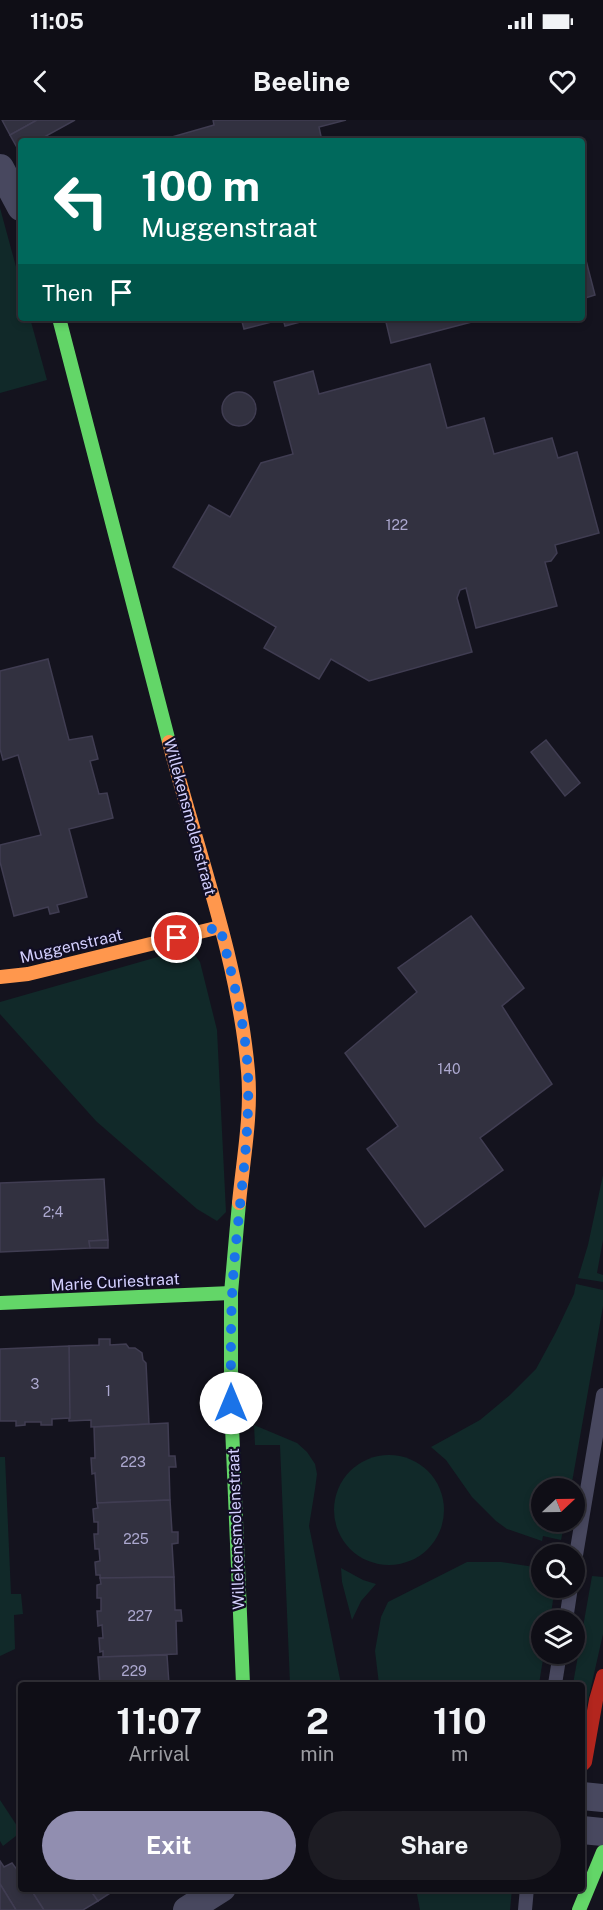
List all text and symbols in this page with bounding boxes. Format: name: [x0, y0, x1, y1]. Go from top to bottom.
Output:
text: 11:05: [30, 8, 84, 34]
icon: back: [24, 65, 57, 98]
text: Beeline: [253, 65, 350, 97]
icon: heart: [546, 65, 579, 98]
text: 100 m: [141, 161, 260, 210]
icon: left: [42, 162, 120, 240]
text: Muggenstraat: [141, 211, 318, 243]
icon: arrive: [105, 276, 138, 309]
text: Then: [42, 280, 93, 306]
house number: 122: [386, 517, 408, 533]
street label: Willekensmolenstraat: [160, 737, 220, 897]
pin: [151, 912, 202, 963]
icon: arrive: [160, 921, 193, 954]
street label: Muggenstraat: [18, 925, 124, 967]
house number: 140: [437, 1061, 461, 1077]
house number: 2;4: [43, 1204, 63, 1220]
street label: Marie Curiestraat: [50, 1269, 180, 1295]
position arrow: [199, 1371, 263, 1435]
house number: 3: [31, 1376, 40, 1392]
house number: 1: [105, 1383, 111, 1399]
street label: Willekensmolenstraat: [224, 1448, 248, 1610]
house number: 223: [120, 1454, 146, 1470]
north arrow: [531, 1478, 585, 1532]
map controls: [531, 1478, 585, 1664]
house number: 225: [123, 1531, 149, 1547]
button: search: [531, 1544, 585, 1598]
house number: 227: [127, 1608, 153, 1624]
button: layers: [531, 1610, 585, 1664]
house number: 229: [121, 1663, 147, 1679]
text: 11:07: [116, 1700, 202, 1742]
text: 2: [306, 1700, 329, 1742]
text: 110: [433, 1700, 487, 1742]
text: Arrival: [128, 1742, 190, 1766]
text: min: [300, 1742, 334, 1766]
text: m: [451, 1742, 468, 1766]
button: Exit: [42, 1811, 296, 1880]
button: Share: [308, 1811, 561, 1880]

